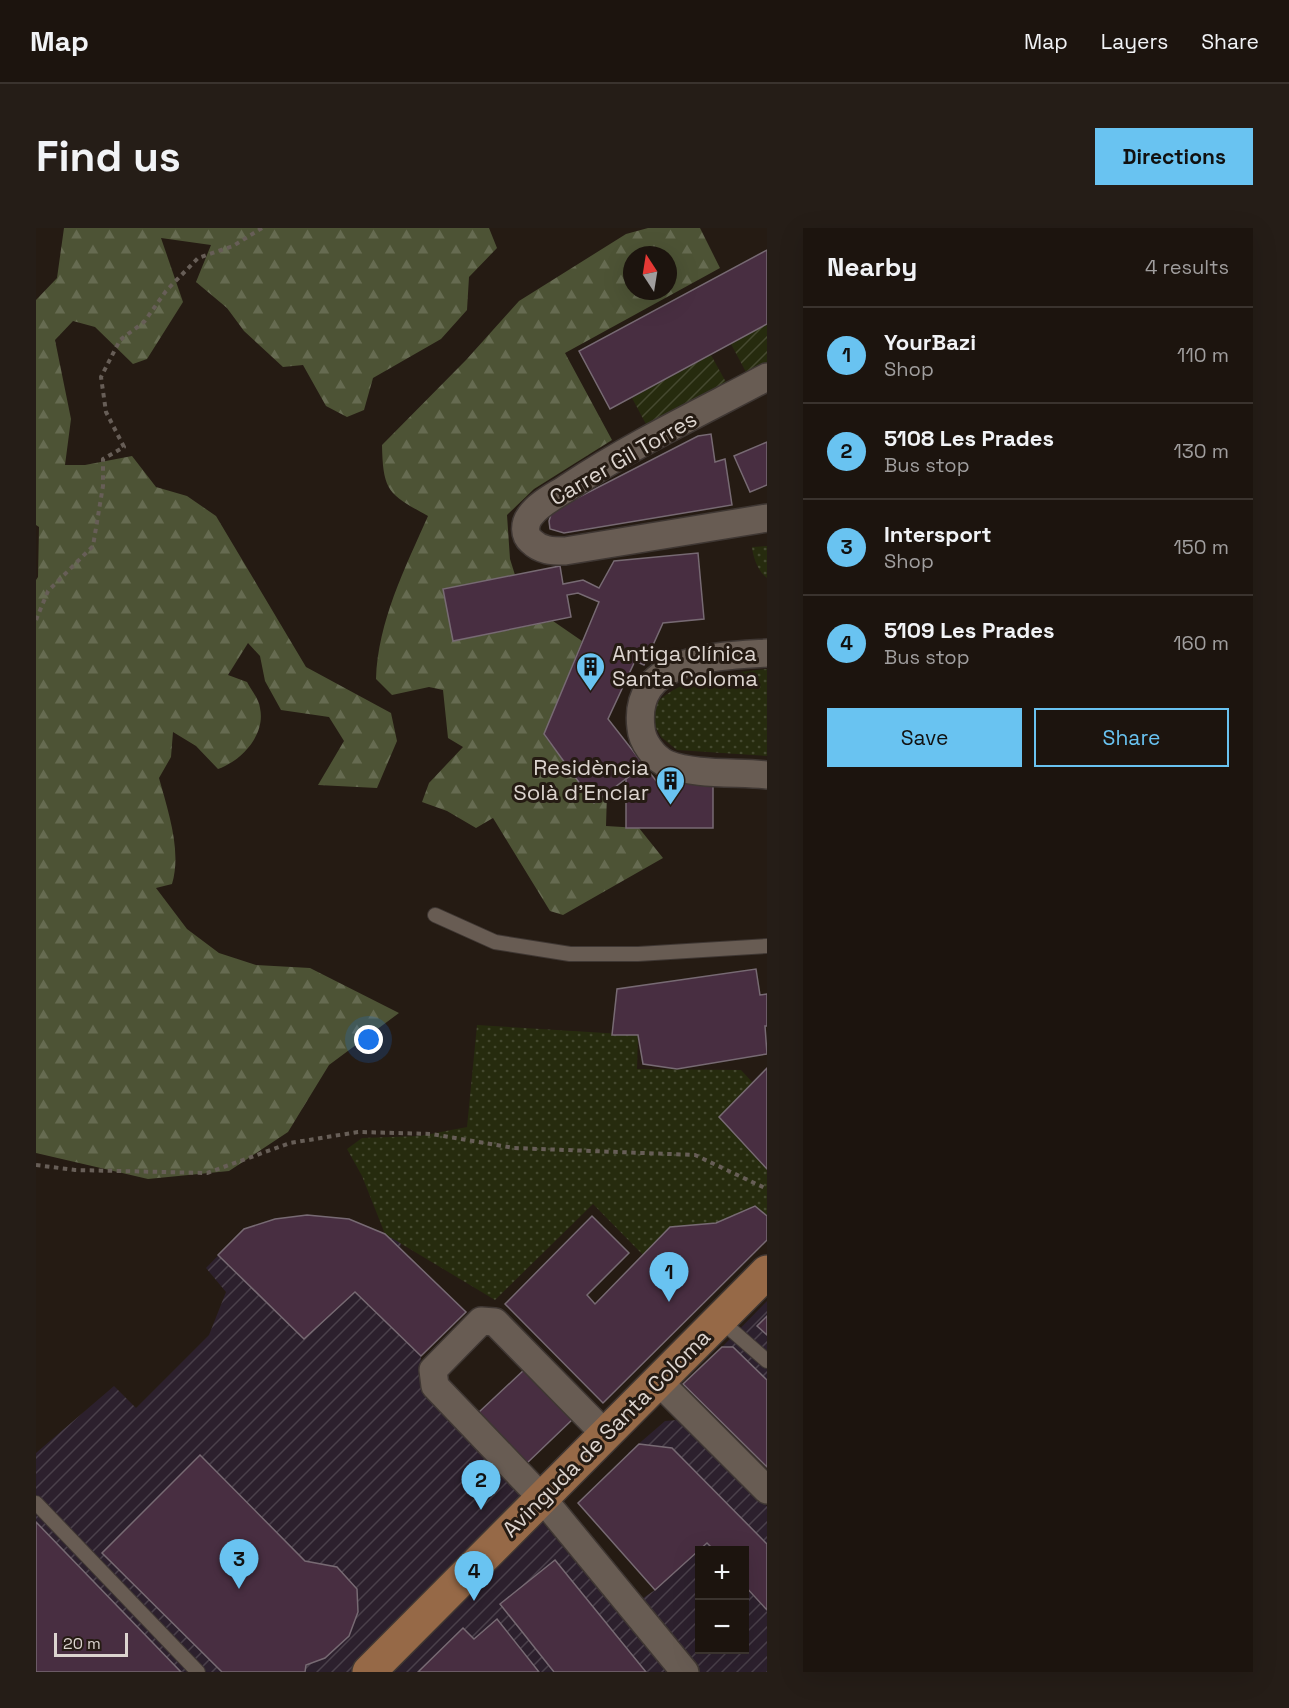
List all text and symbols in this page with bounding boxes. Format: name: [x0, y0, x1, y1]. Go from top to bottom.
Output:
text: Map: [30, 23, 89, 59]
text: Map: [1024, 28, 1068, 55]
text: Layers: [1101, 28, 1168, 55]
text: Share: [1201, 28, 1259, 55]
button: Directions: [1095, 128, 1253, 185]
text: Find us: [36, 130, 181, 183]
north arrow: [623, 246, 677, 300]
text: Nearby: [827, 250, 917, 284]
text: 4 results: [1145, 254, 1229, 280]
text: YourBazi: [884, 328, 976, 356]
text: 1: [842, 342, 851, 368]
text: 110 m: [1177, 342, 1229, 368]
text: Shop: [884, 356, 934, 382]
street label: Carrer Gil Torres: [544, 405, 702, 511]
text: 5108 Les Prades: [884, 424, 1054, 452]
text: 2: [841, 438, 852, 464]
text: 130 m: [1173, 438, 1229, 464]
text: Bus stop: [884, 452, 970, 478]
text: Intersport: [884, 520, 992, 548]
text: 3: [840, 534, 853, 560]
text: 150 m: [1174, 534, 1229, 560]
text: Shop: [884, 548, 934, 574]
text: 5109 Les Prades: [884, 616, 1054, 644]
text: 4: [840, 630, 853, 656]
text: 160 m: [1173, 630, 1229, 656]
place label: Antiga Clínica Santa Coloma: [612, 639, 758, 692]
text: Bus stop: [884, 644, 970, 670]
building icon: Antiga Clínica Santa Coloma: [575, 650, 607, 692]
button: Save: [827, 708, 1022, 767]
button: Share: [1034, 708, 1229, 767]
place label: Residència Solà d'Enclar: [513, 753, 649, 806]
building icon: Residència Solà d'Enclar: [654, 764, 686, 806]
your location: [354, 1025, 383, 1054]
pin: 1: [650, 1252, 688, 1302]
street label: Avinguda de Santa Coloma: [496, 1323, 716, 1543]
pin: 2: [462, 1460, 500, 1510]
pin: 3: [220, 1540, 258, 1589]
map controls: [695, 1546, 749, 1654]
button: +: [695, 1546, 749, 1600]
pin: 4: [454, 1552, 494, 1601]
button: −: [695, 1600, 749, 1654]
scale bar: [54, 1630, 128, 1658]
text: 20 m: [63, 1633, 101, 1654]

